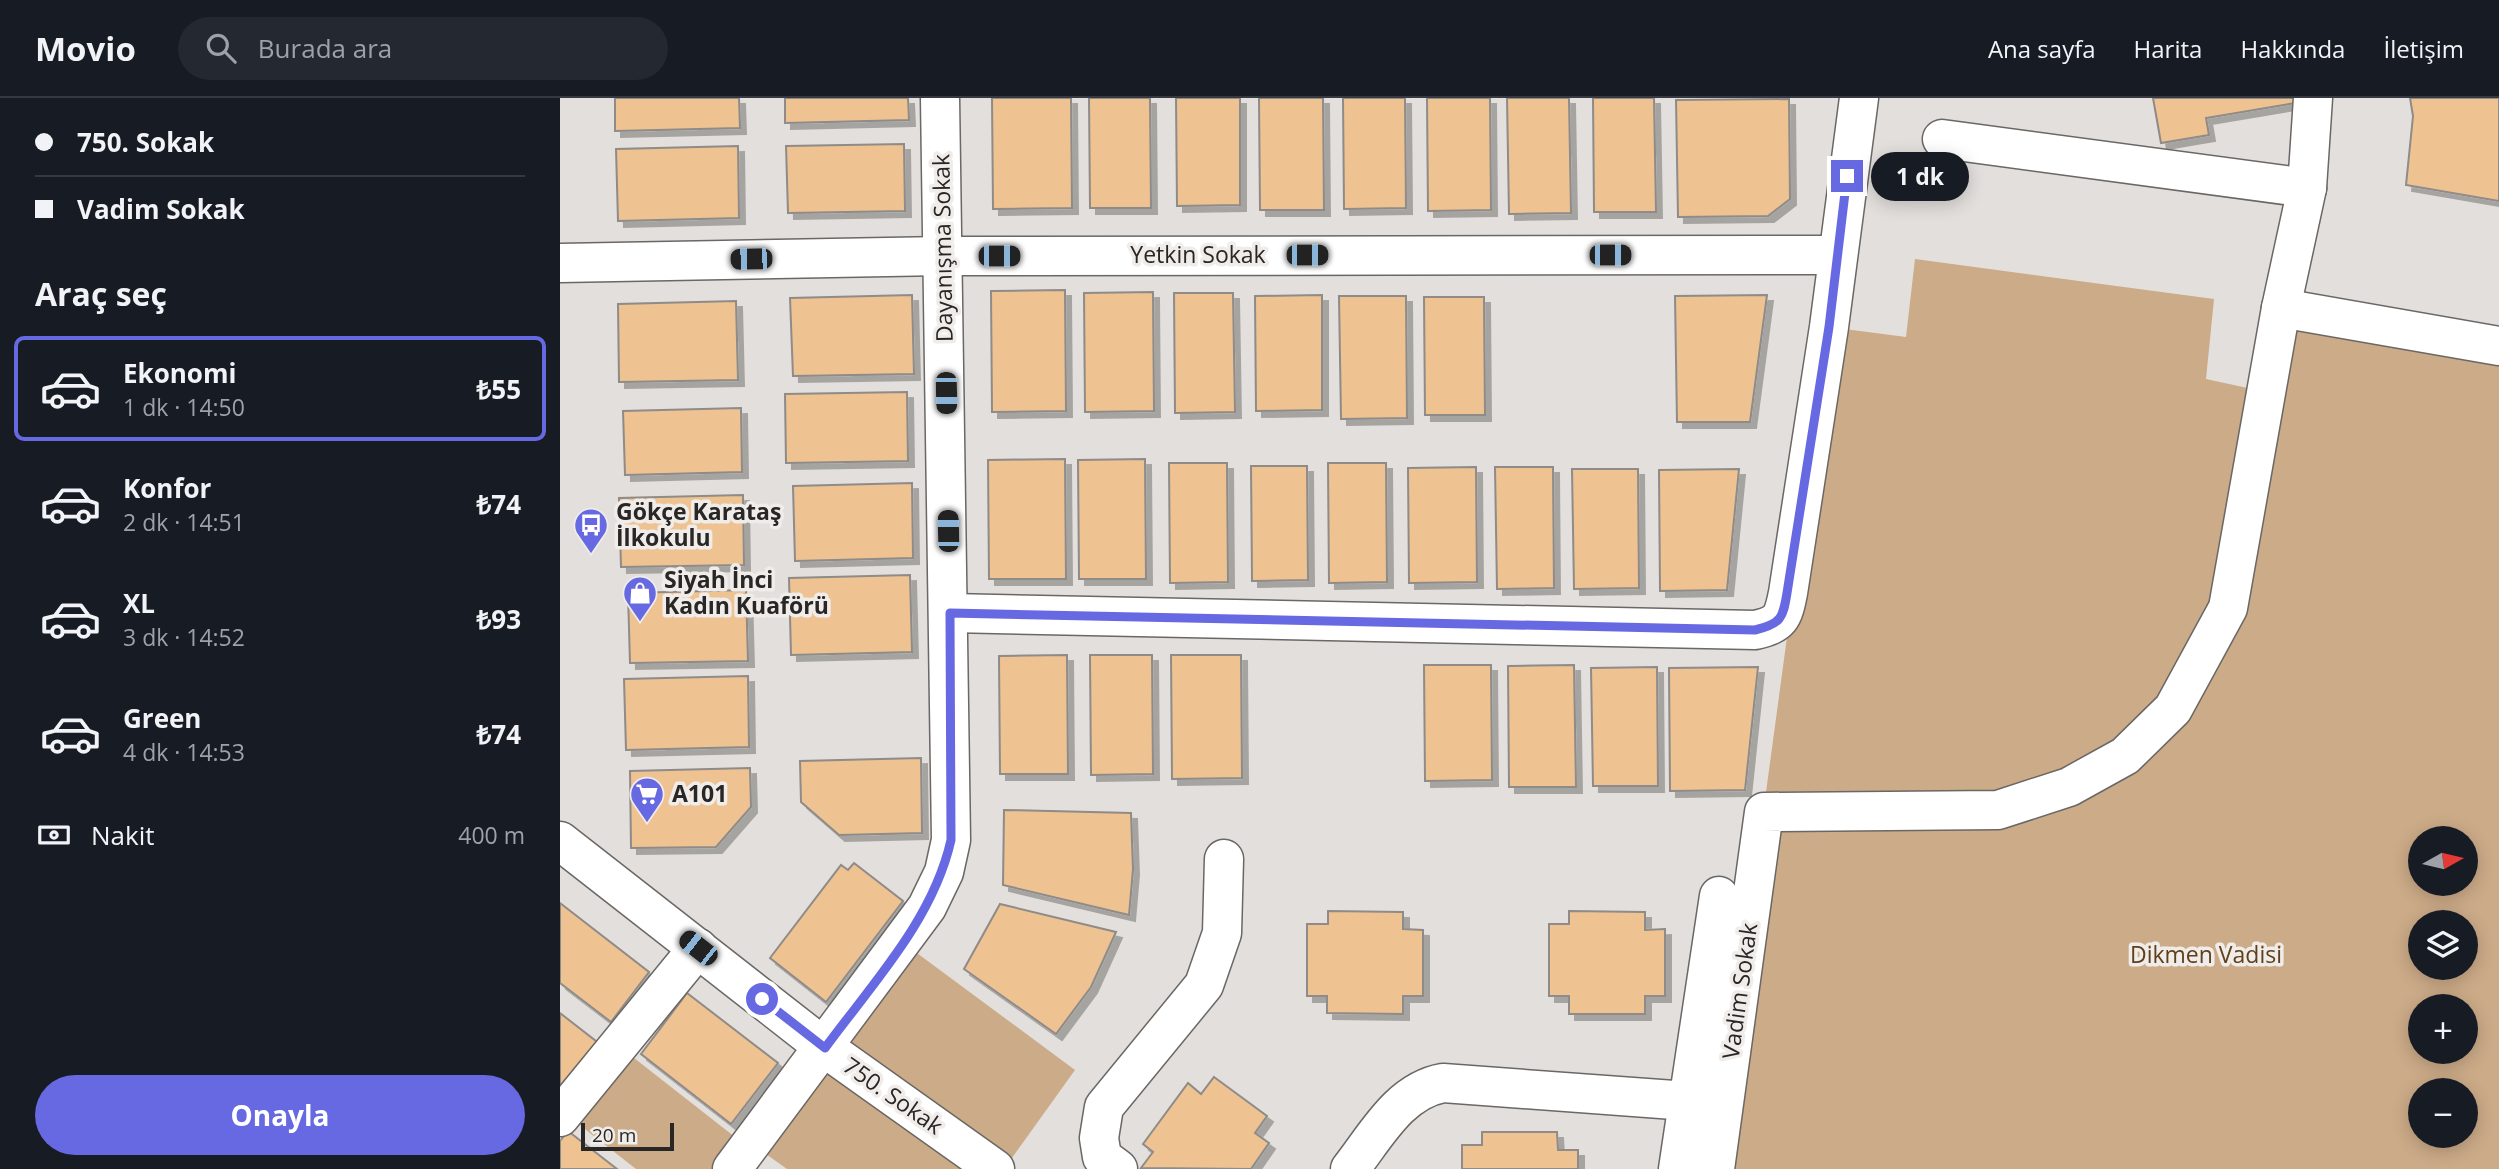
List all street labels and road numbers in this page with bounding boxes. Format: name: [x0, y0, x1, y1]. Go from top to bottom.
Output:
street label: Dayanışma Sokak: [924, 154, 960, 342]
street label: Yetkin Sokak: [1130, 238, 1266, 270]
street label: Vadim Sokak: [1714, 921, 1764, 1061]
street label: 750. Sokak: [837, 1049, 950, 1141]

